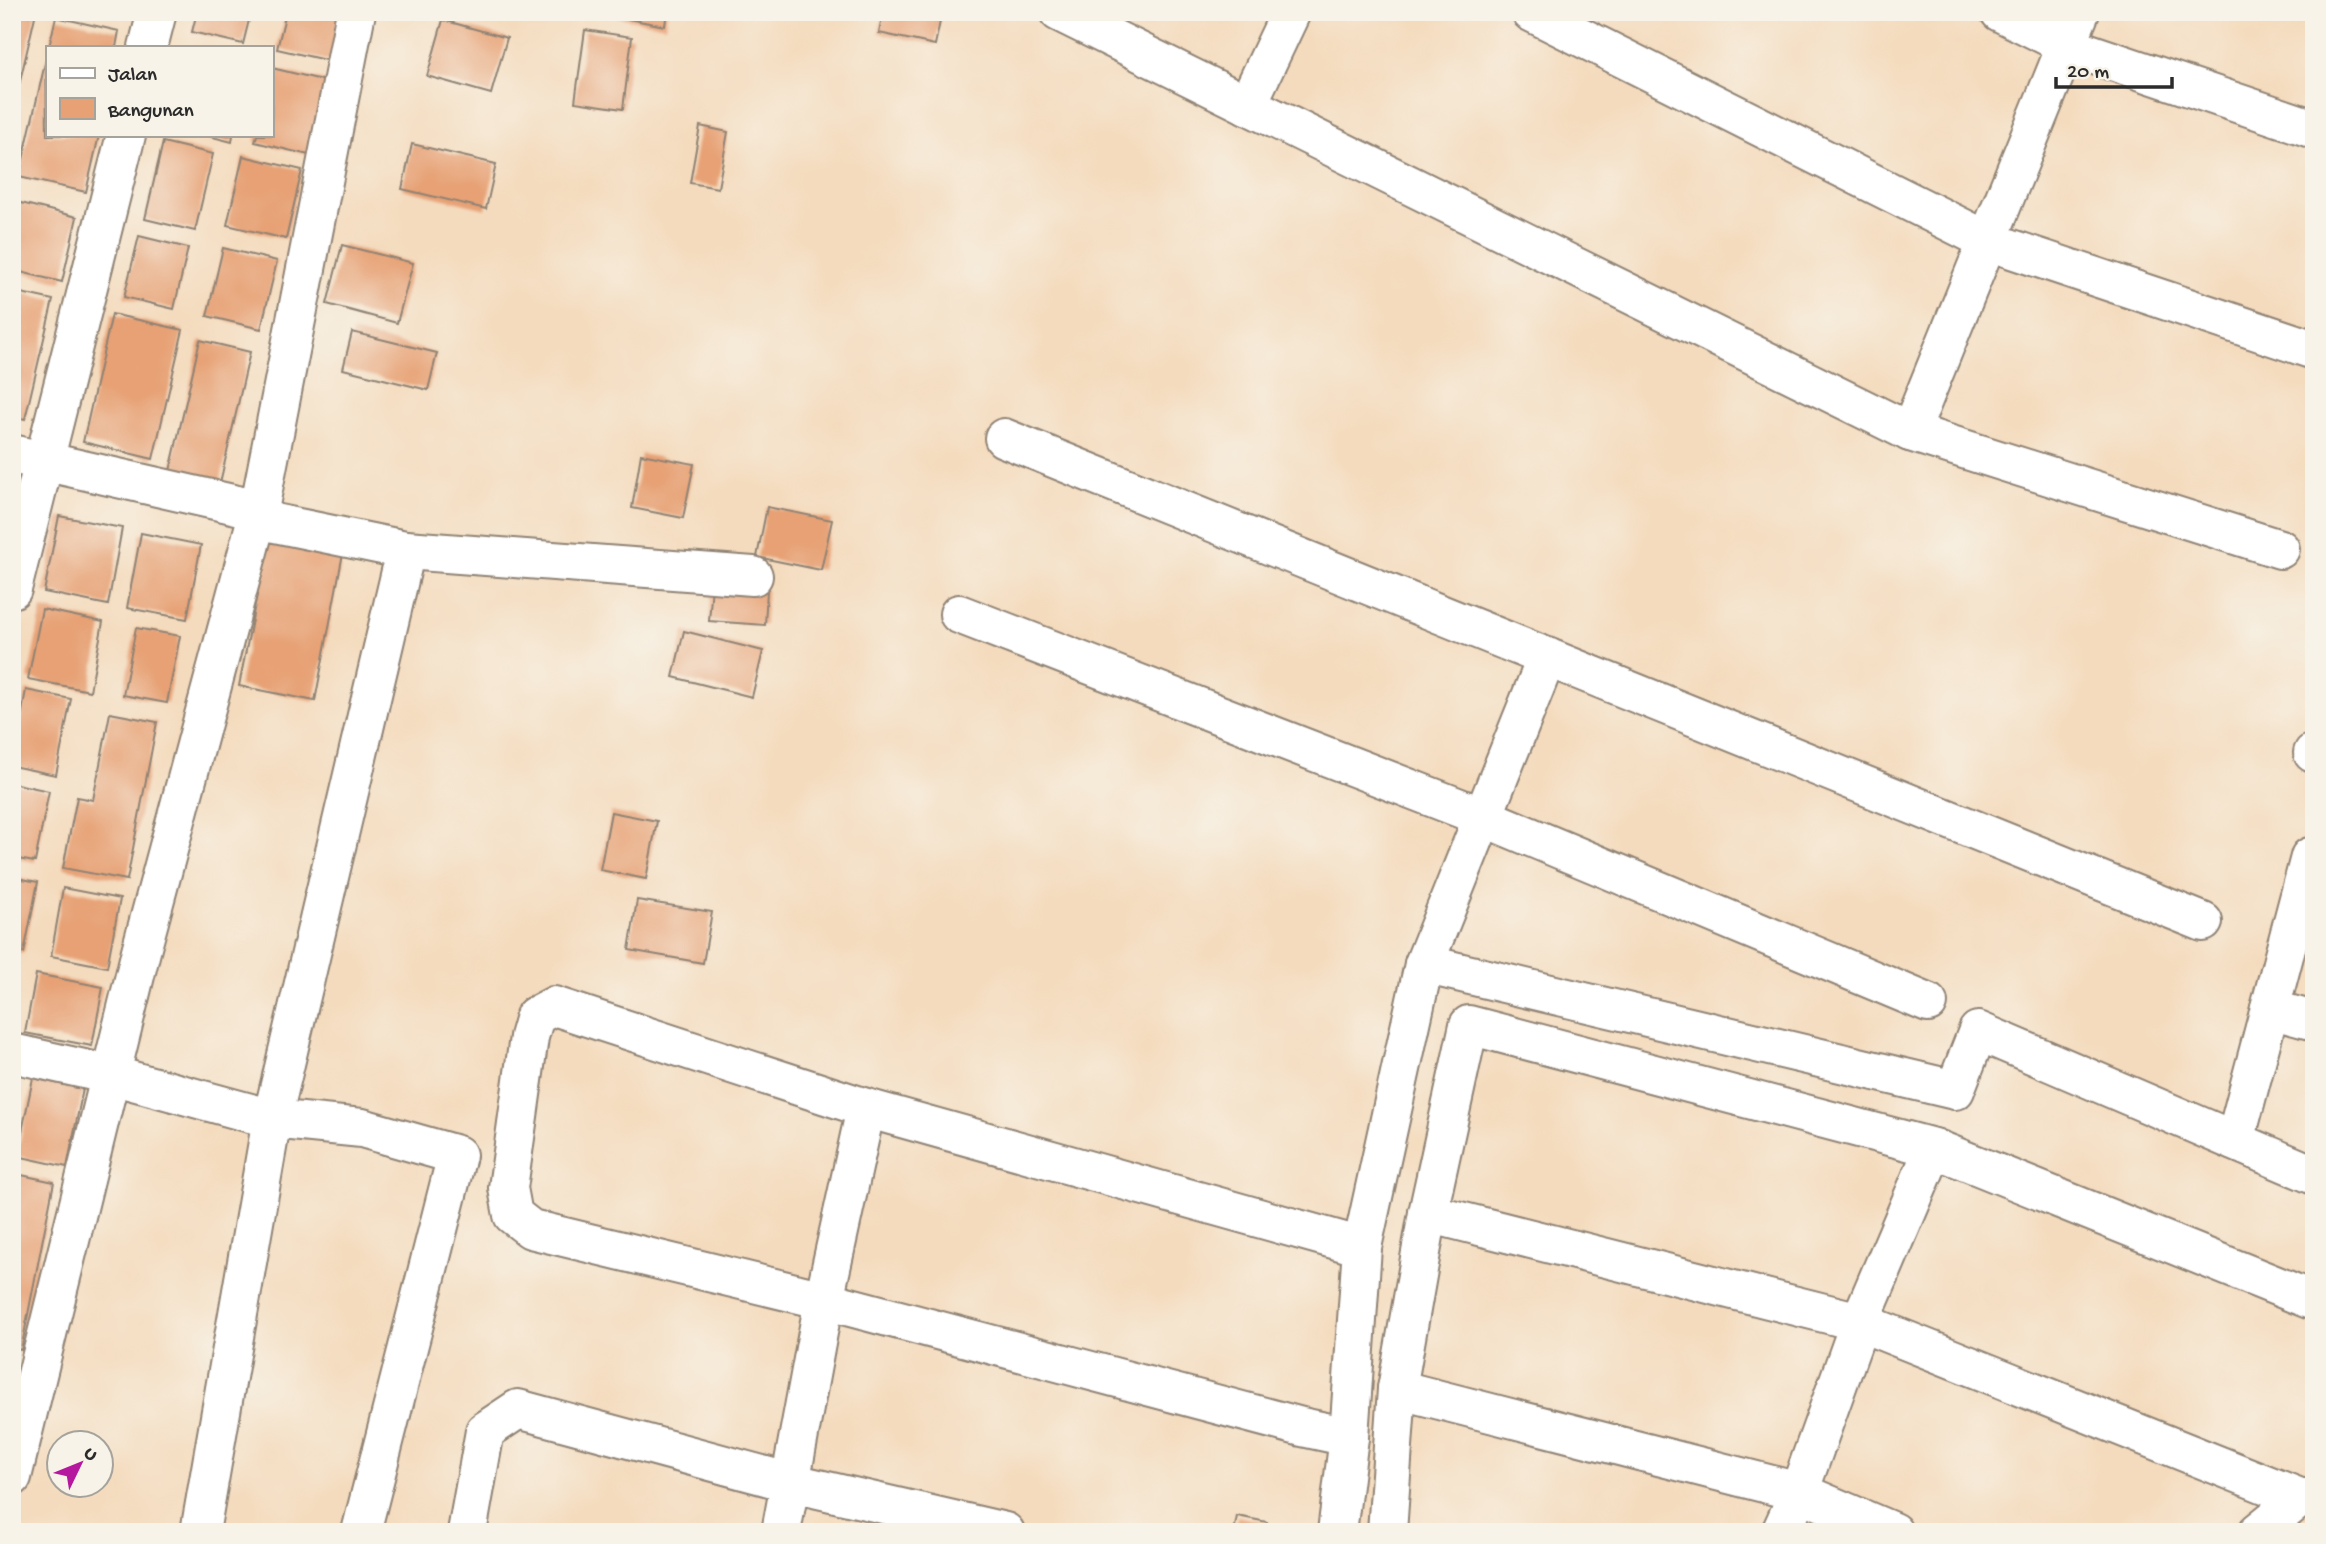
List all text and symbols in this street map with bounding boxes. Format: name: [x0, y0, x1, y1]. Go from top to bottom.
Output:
legend: [46, 46, 273, 136]
scale bar: [2056, 46, 2172, 90]
text: 20 m: [2067, 61, 2109, 86]
text: Jalan: [108, 64, 157, 89]
text: Bangunan: [107, 100, 194, 125]
north arrow: [46, 1428, 116, 1498]
text: U: [78, 1443, 102, 1467]

